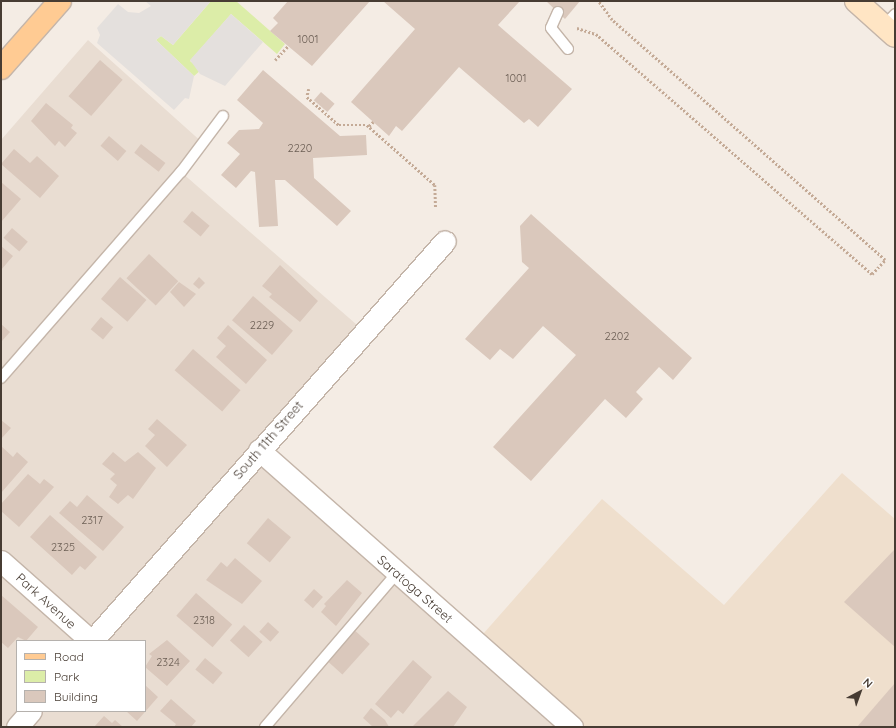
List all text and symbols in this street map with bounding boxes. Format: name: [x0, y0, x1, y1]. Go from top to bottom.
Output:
house number: 1001: [297, 32, 319, 46]
house number: 1001: [505, 71, 527, 85]
house number: 2220: [288, 141, 312, 155]
house number: 2229: [250, 318, 274, 332]
house number: 2202: [605, 329, 629, 343]
street label: South 11th Street: [230, 398, 306, 482]
house number: 2317: [81, 513, 103, 527]
house number: 2325: [51, 540, 75, 554]
street label: Saratoga Street: [374, 552, 456, 626]
street label: Park Avenue: [13, 570, 79, 632]
house number: 2318: [193, 613, 215, 627]
legend: [16, 640, 146, 712]
text: Road: [54, 649, 84, 664]
house number: 2324: [156, 655, 180, 669]
text: Park: [54, 669, 79, 684]
north arrow: [840, 672, 880, 712]
text: N: [860, 675, 876, 691]
text: Building: [54, 689, 98, 704]

